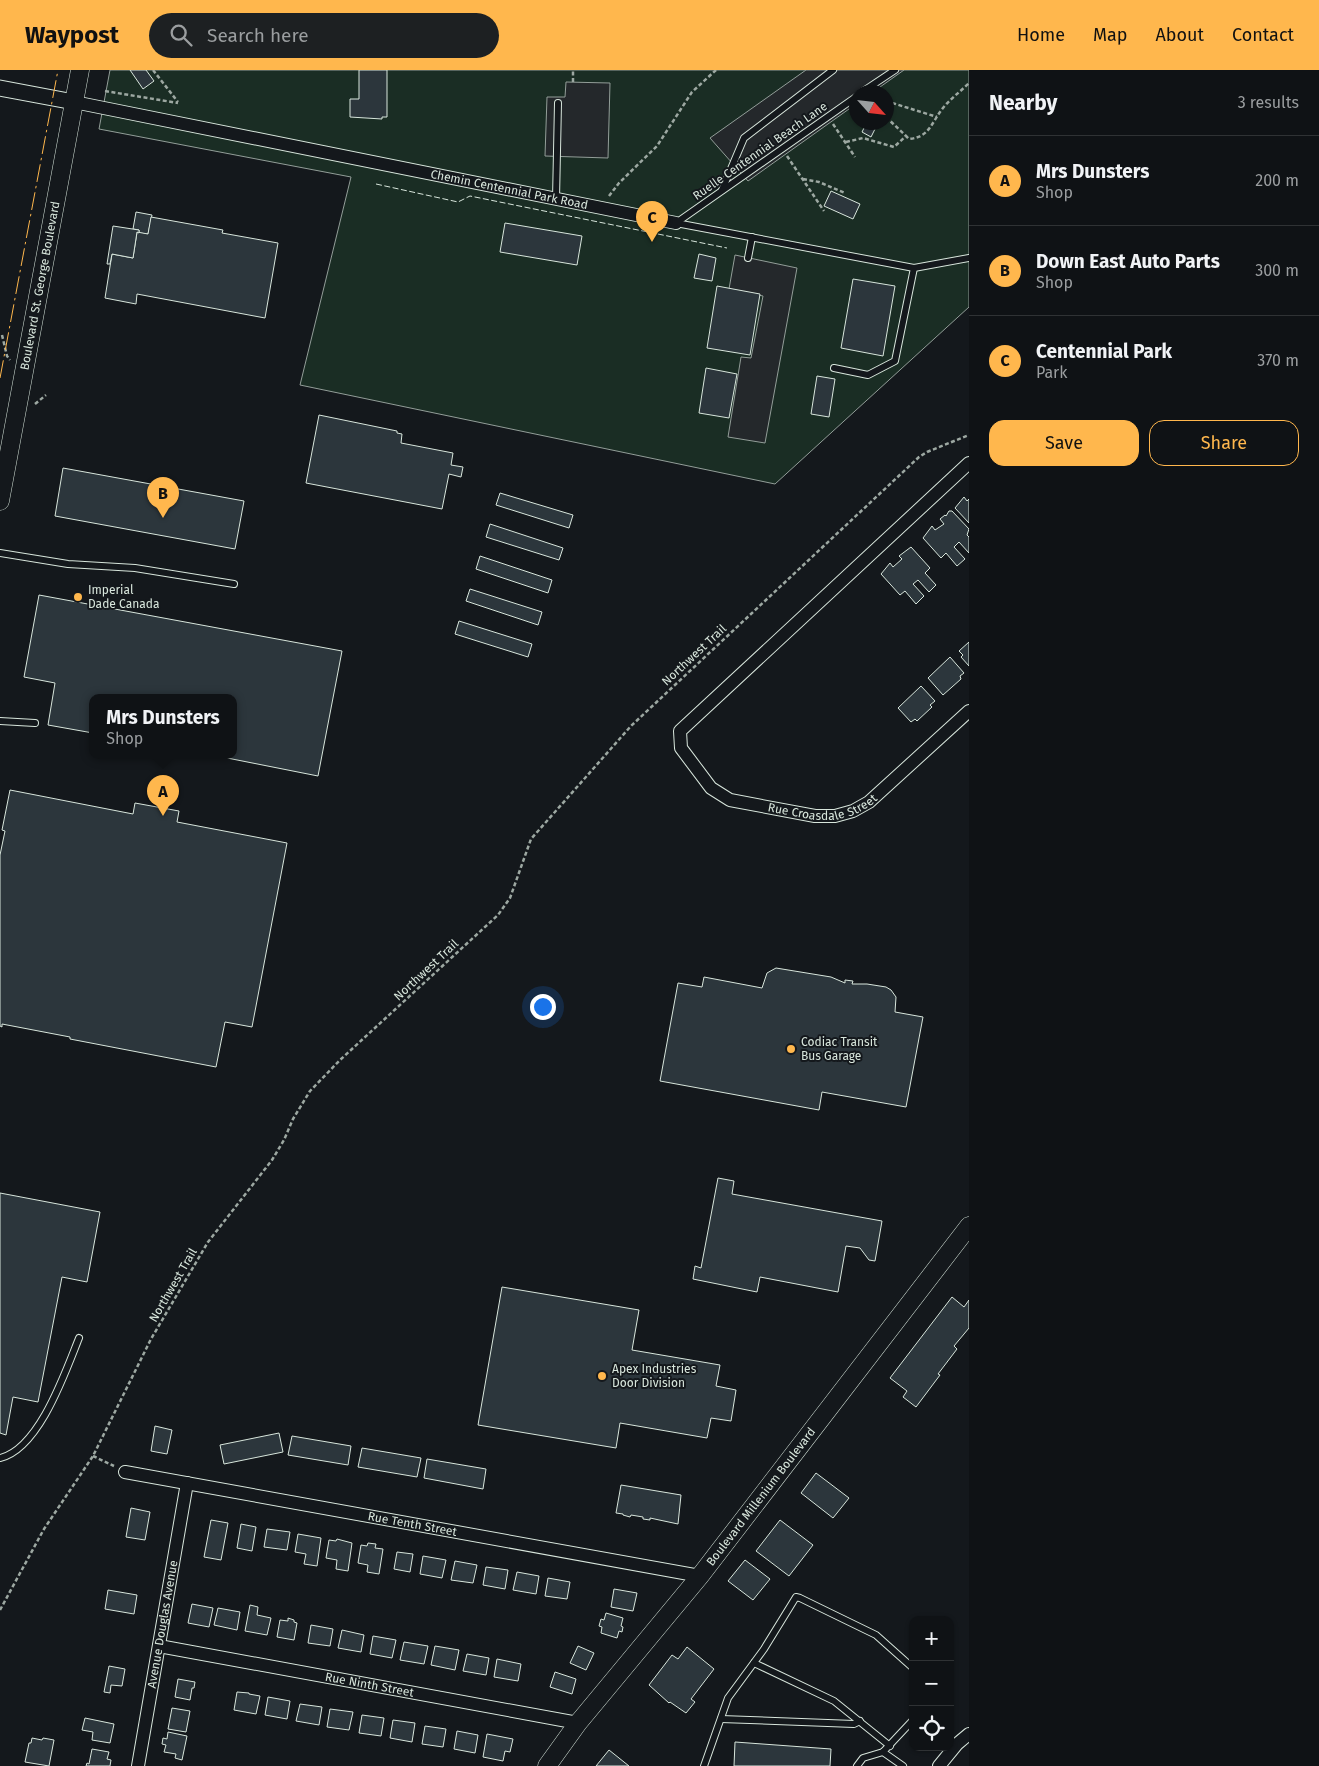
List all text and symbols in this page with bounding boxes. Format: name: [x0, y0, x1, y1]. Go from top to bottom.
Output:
search box: [149, 13, 499, 58]
text: Waypost: [25, 21, 119, 49]
icon: search: [167, 21, 195, 49]
text: Search here: [207, 24, 309, 47]
text: Home: [1017, 24, 1065, 46]
text: Map: [1093, 24, 1127, 46]
text: About: [1155, 24, 1204, 46]
text: Contact: [1232, 24, 1294, 46]
north arrow: [849, 85, 894, 130]
text: Nearby: [989, 90, 1057, 116]
text: 3 results: [1238, 93, 1299, 112]
street label: Ruelle Centennial Beach Lane: [690, 99, 830, 203]
text: Mrs Dunsters: [1036, 160, 1149, 183]
street label: Chemin Centennial Park Road: [429, 167, 589, 212]
text: A: [1000, 171, 1010, 190]
text: 200 m: [1255, 171, 1299, 190]
text: Shop: [1036, 183, 1073, 202]
street label: Boulevard St. George Boulevard: [17, 200, 63, 371]
pin: C: [636, 201, 668, 242]
text: Down East Auto Parts: [1036, 250, 1220, 273]
text: B: [1000, 261, 1010, 280]
text: 300 m: [1255, 261, 1299, 280]
text: Shop: [1036, 273, 1073, 292]
text: Centennial Park: [1036, 340, 1172, 363]
text: C: [1000, 351, 1010, 370]
text: 370 m: [1257, 351, 1299, 370]
text: Park: [1036, 363, 1068, 382]
button: Save: [989, 420, 1139, 466]
button: Share: [1149, 420, 1299, 466]
pin: B: [147, 477, 179, 518]
place label: Imperial Dade Canada: [88, 583, 159, 611]
marker: Imperial Dade Canada: [72, 591, 84, 603]
street label: Northwest Trail: [659, 621, 729, 688]
popup: [89, 694, 237, 759]
text: Mrs Dunsters: [106, 706, 220, 729]
text: Shop: [106, 729, 143, 748]
pin: A: [147, 775, 179, 816]
street label: Rue Croasdale Street: [767, 791, 880, 823]
street label: Northwest Trail: [391, 936, 461, 1003]
your location: [530, 994, 556, 1020]
place label: Codiac Transit Bus Garage: [801, 1035, 878, 1063]
marker: Codiac Transit Bus Garage: [785, 1043, 797, 1055]
street label: Northwest Trail: [146, 1245, 200, 1324]
place label: Apex Industries Door Division: [612, 1362, 697, 1390]
marker: Apex Industries Door Division: [596, 1370, 608, 1382]
street label: Boulevard Millenium Boulevard: [703, 1425, 818, 1569]
street label: Rue Tenth Street: [367, 1509, 459, 1539]
street label: Avenue Douglas Avenue: [145, 1559, 181, 1689]
map controls: [909, 1616, 954, 1751]
button: +: [909, 1616, 954, 1661]
button: −: [909, 1661, 954, 1706]
street label: Rue Ninth Street: [324, 1670, 416, 1700]
button: locate: [909, 1706, 954, 1751]

